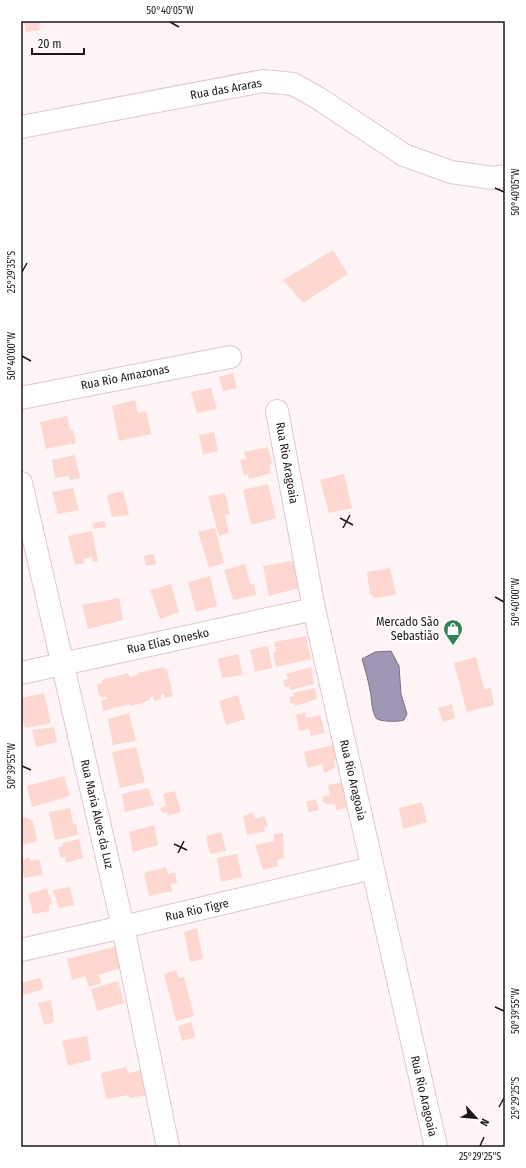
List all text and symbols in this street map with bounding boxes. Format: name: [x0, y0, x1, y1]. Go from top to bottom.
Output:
text: 50°40'05"W: [146, 5, 194, 17]
scale bar: [32, 30, 84, 56]
text: 20 m: [38, 37, 62, 51]
street label: Rua das Araras: [189, 76, 263, 102]
text: 50°40'05"W: [510, 168, 522, 216]
text: 25°29'35"S: [6, 251, 18, 293]
text: 50°40'00"W: [6, 332, 18, 380]
street label: Rua Rio Amazonas: [80, 362, 170, 392]
street label: Rua Rio Aragoaia: [273, 421, 301, 505]
text: 50°40'00"W: [510, 578, 522, 626]
place label: Mercado São Sebastião: [376, 615, 439, 643]
shop icon: Mercado São Sebastião: [442, 618, 464, 646]
street label: Rua Elias Onesko: [126, 625, 210, 657]
street label: Rua Rio Aragoaia: [337, 738, 369, 822]
text: 50°39'55"W: [6, 743, 18, 789]
street label: Rua Maria Alves da Luz: [78, 758, 116, 870]
street label: Rua Rio Tigre: [164, 896, 230, 924]
text: 50°39'55"W: [510, 988, 522, 1034]
street label: Rua Rio Aragoaia: [408, 1054, 440, 1138]
text: 25°29'25"S: [510, 1077, 522, 1119]
north arrow: [456, 1098, 496, 1138]
text: N: [477, 1116, 492, 1128]
text: 25°29'25"S: [459, 1151, 501, 1163]

